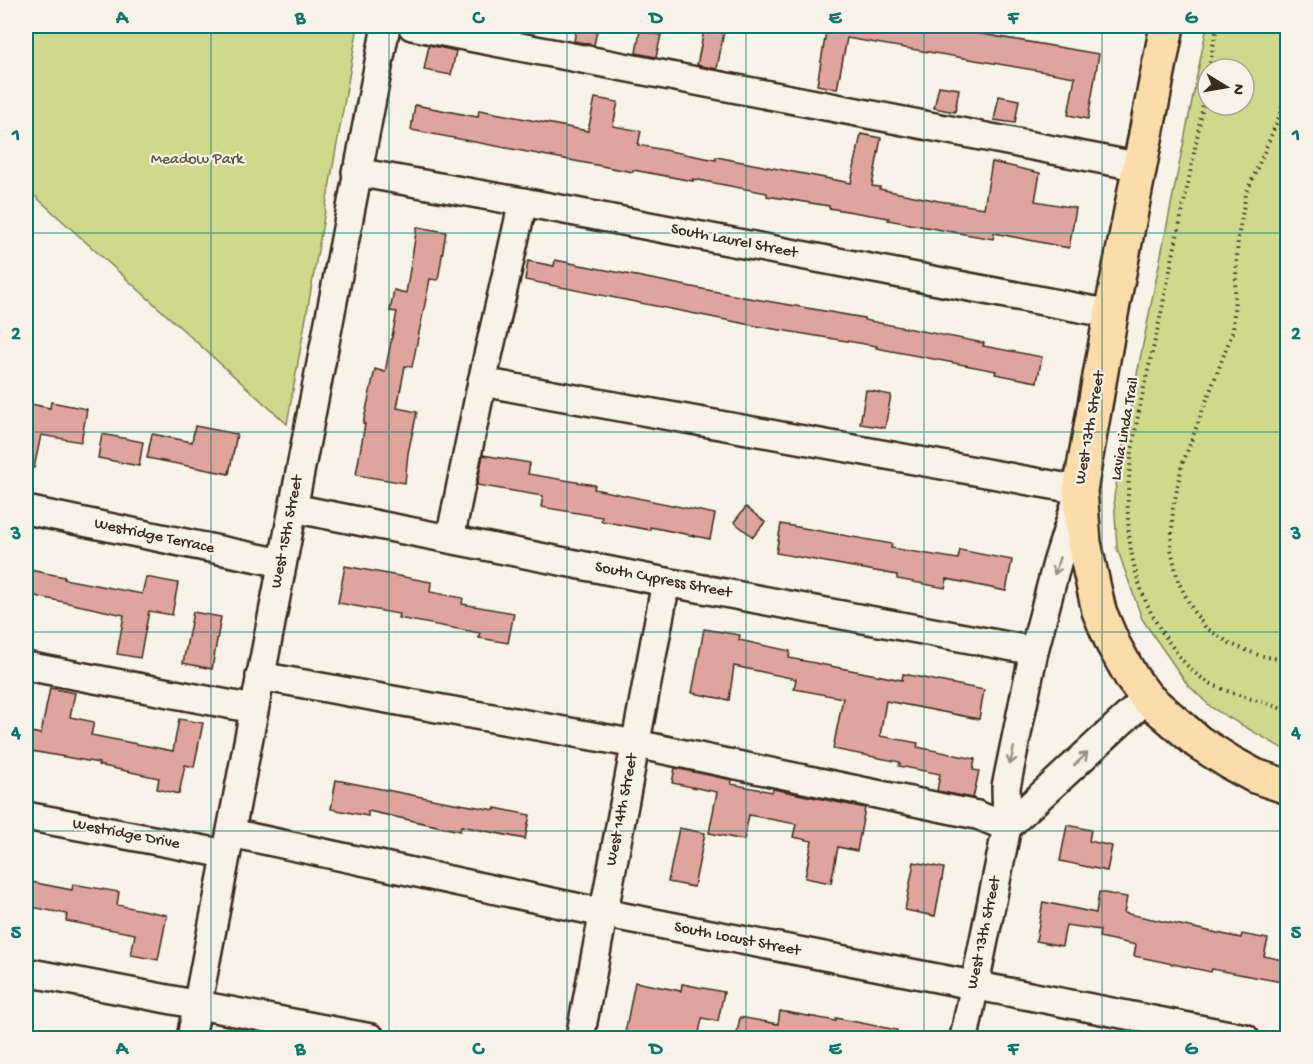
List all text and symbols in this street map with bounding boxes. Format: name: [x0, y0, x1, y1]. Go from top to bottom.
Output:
text: A: [115, 8, 130, 31]
text: B: [294, 8, 306, 31]
text: C: [472, 8, 486, 31]
text: D: [647, 8, 663, 31]
text: E: [829, 8, 843, 31]
text: F: [1007, 8, 1020, 31]
text: G: [1185, 8, 1199, 31]
north arrow: [1196, 57, 1256, 117]
text: N: [1227, 82, 1248, 97]
text: 1: [11, 125, 20, 148]
text: 1: [1291, 125, 1300, 148]
park label: Meadow Park: [151, 151, 245, 170]
street label: South Laurel Street: [669, 220, 800, 264]
text: 2: [11, 324, 21, 347]
text: 2: [1291, 324, 1301, 347]
street label: West 13th Street: [1072, 369, 1111, 486]
street label: Lavia Linda Trail: [1108, 376, 1144, 482]
street label: West 15th Street: [268, 473, 309, 590]
street label: Westridge Terrace: [92, 515, 216, 559]
text: 3: [10, 524, 21, 547]
text: 3: [1290, 524, 1301, 547]
one-way arrow: [1051, 556, 1062, 575]
street label: South Cypress Street: [593, 558, 734, 604]
text: 4: [10, 723, 21, 746]
text: 4: [1290, 723, 1301, 746]
one-way arrow: [1006, 746, 1018, 765]
street label: West 14th Street: [603, 751, 643, 868]
one-way arrow: [1073, 752, 1088, 766]
street label: Westridge Drive: [71, 815, 182, 855]
street label: West 13th Street: [964, 874, 1006, 991]
street label: South Locust Street: [672, 918, 803, 962]
text: 5: [11, 923, 22, 946]
text: 5: [1291, 923, 1302, 946]
text: A: [115, 1039, 130, 1062]
text: B: [294, 1039, 306, 1062]
text: C: [472, 1039, 486, 1062]
text: D: [647, 1039, 663, 1062]
text: E: [829, 1039, 843, 1062]
text: F: [1007, 1039, 1020, 1062]
text: G: [1185, 1039, 1199, 1062]

